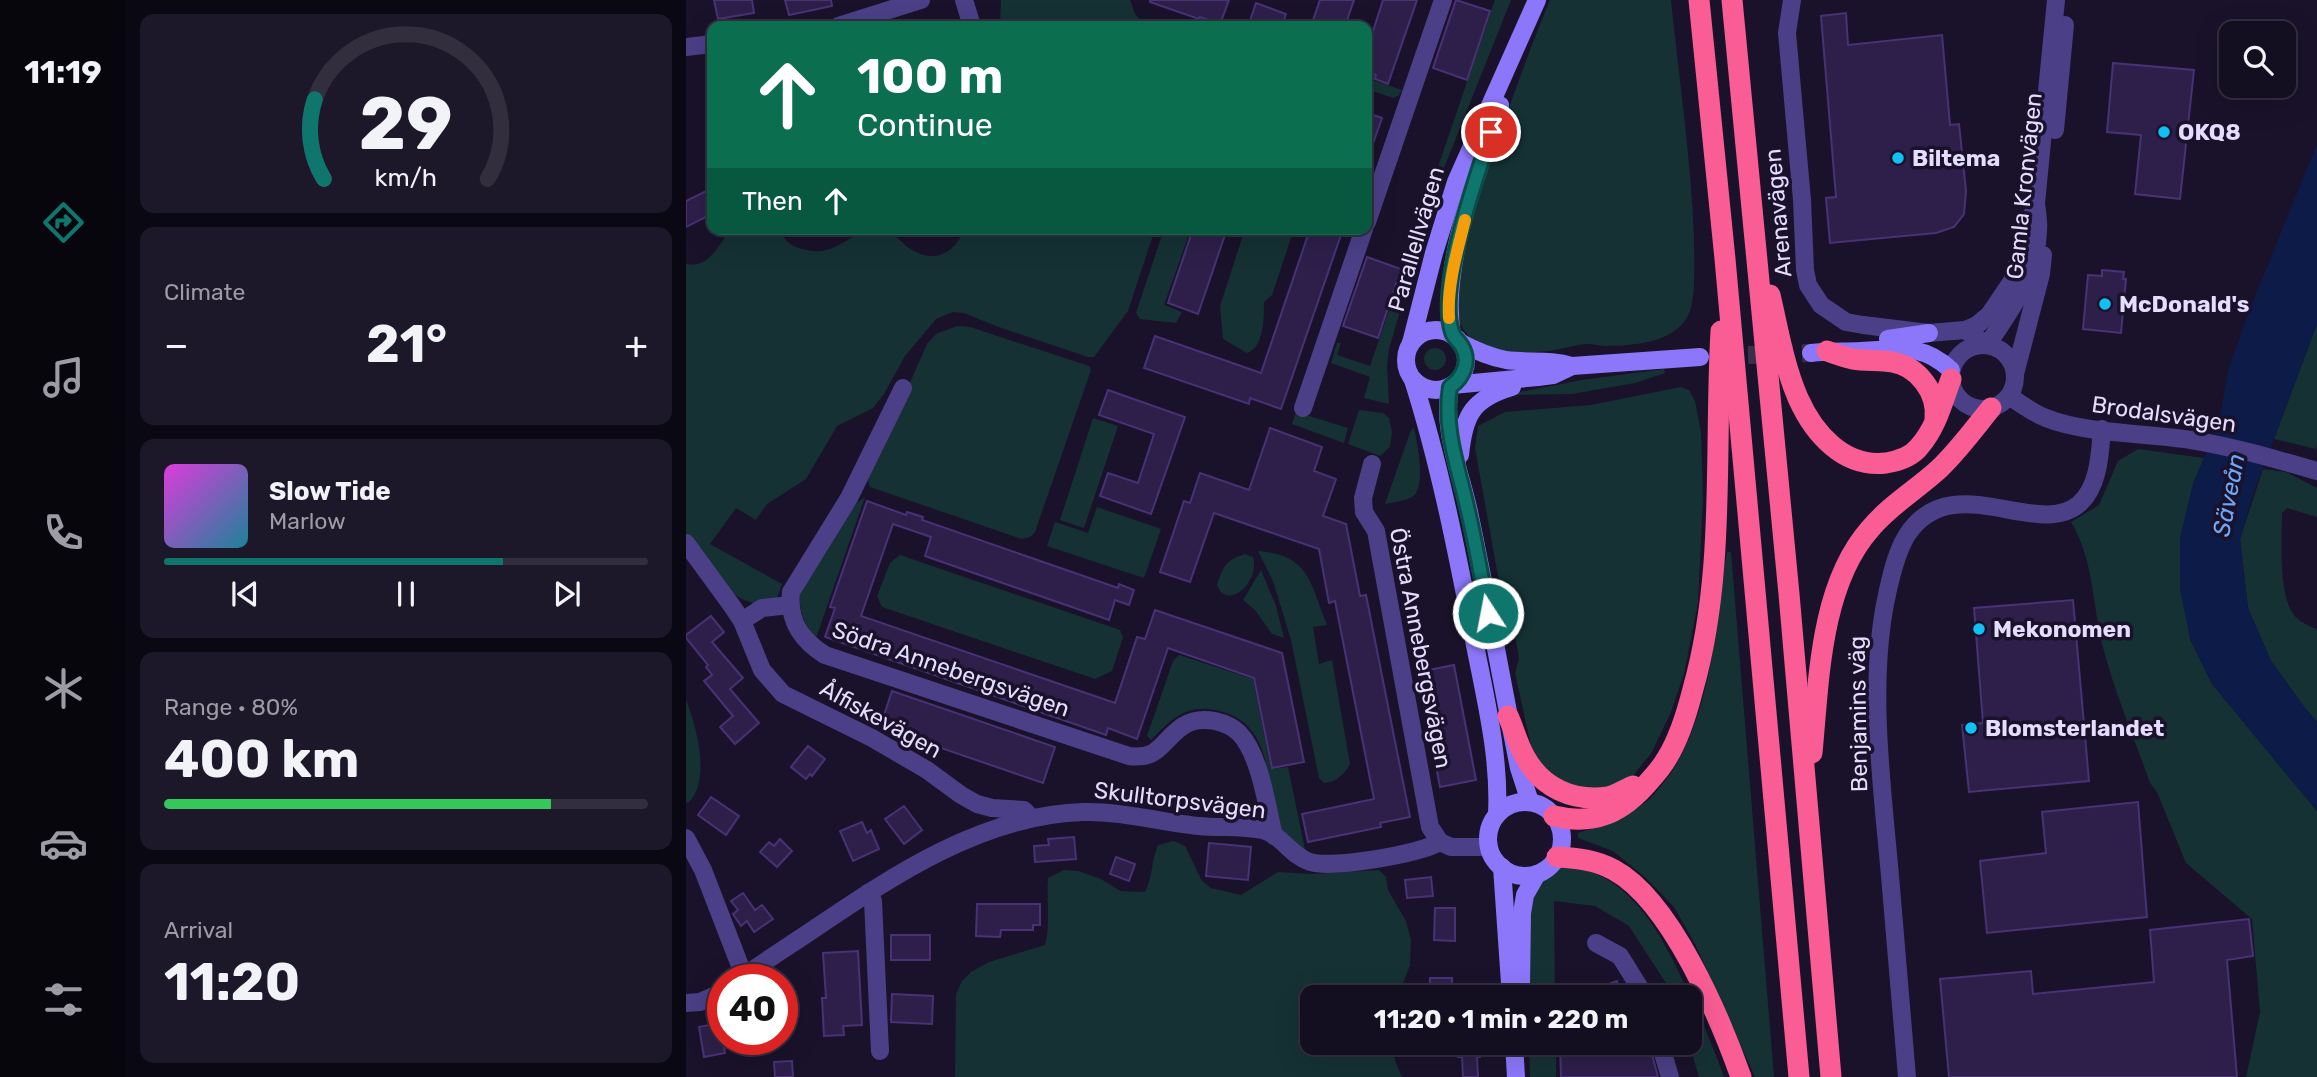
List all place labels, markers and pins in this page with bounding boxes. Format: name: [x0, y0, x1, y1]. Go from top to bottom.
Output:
pin: [1461, 102, 1521, 162]
place label: OKQ8: [2178, 118, 2241, 146]
marker: OKQ8: [2156, 124, 2172, 140]
place label: Biltema: [1912, 144, 2000, 172]
marker: Biltema: [1890, 150, 1906, 166]
place label: McDonald's: [2119, 290, 2250, 318]
marker: McDonald's: [2097, 296, 2113, 312]
place label: Mekonomen: [1993, 615, 2131, 643]
marker: Mekonomen: [1971, 621, 1987, 637]
place label: Blomsterlandet: [1985, 714, 2164, 742]
marker: Blomsterlandet: [1963, 720, 1979, 736]

